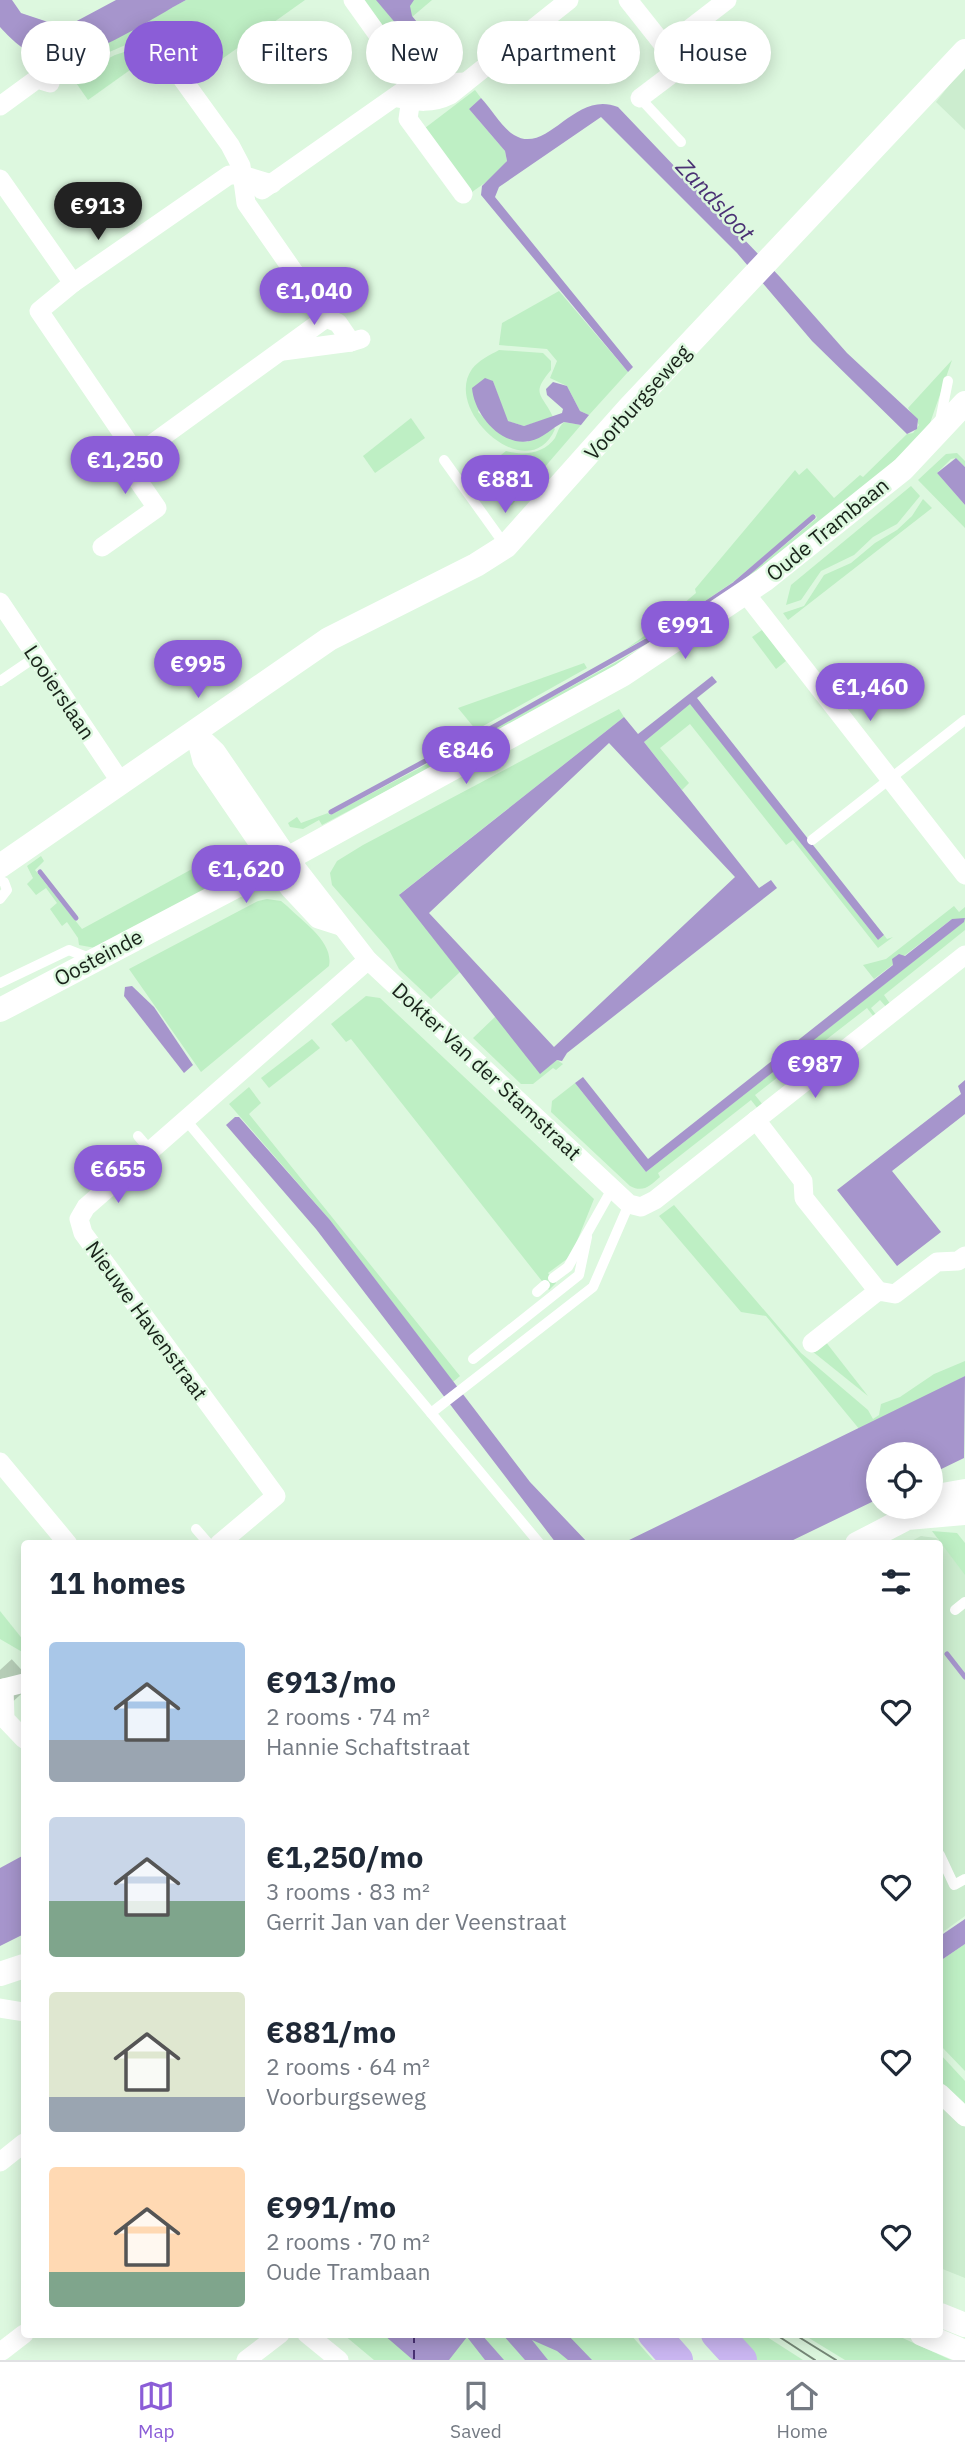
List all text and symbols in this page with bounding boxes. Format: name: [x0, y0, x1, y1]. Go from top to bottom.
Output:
chip: Buy: [21, 21, 110, 84]
chip: Rent: [124, 21, 223, 84]
chip: Filters: [237, 21, 352, 84]
chip: New: [366, 21, 463, 84]
chip: Apartment: [477, 21, 640, 84]
chip: House: [654, 21, 771, 84]
water label: Zandsloot: [670, 151, 762, 247]
pin: €913: [57, 182, 139, 242]
text: €913: [70, 190, 126, 220]
pin: €1,040: [257, 268, 371, 327]
text: €1,040: [276, 275, 352, 305]
street label: Voorburgseweg: [578, 338, 696, 466]
pin: €1,250: [68, 436, 182, 496]
text: €1,250: [87, 444, 163, 474]
pin: €881: [464, 456, 546, 515]
text: €881: [477, 463, 533, 493]
street label: Oude Trambaan: [760, 471, 894, 587]
pin: €991: [644, 602, 726, 661]
text: €991: [657, 609, 713, 639]
street label: Looierslaan: [18, 639, 102, 745]
pin: €995: [157, 640, 239, 700]
text: €995: [170, 648, 226, 678]
pin: €1,460: [813, 664, 927, 723]
text: €1,460: [832, 671, 908, 701]
pin: €846: [425, 726, 507, 786]
text: €846: [438, 734, 494, 764]
pin: €1,620: [189, 846, 303, 905]
text: €1,620: [208, 853, 284, 883]
street label: Oosteinde: [49, 922, 147, 992]
street label: Dokter Van der Stamstraat: [386, 976, 588, 1166]
pin: €987: [774, 1040, 856, 1100]
text: €987: [787, 1048, 843, 1078]
pin: €655: [77, 1146, 159, 1205]
text: €655: [90, 1153, 146, 1183]
street label: Nieuwe Havenstraat: [80, 1235, 214, 1405]
map controls: [866, 1442, 943, 1519]
button: locate: [866, 1442, 943, 1519]
text: 11 homes: [49, 1563, 186, 1602]
icon: filters: [877, 1563, 915, 1601]
text: €913/mo: [266, 1662, 396, 1701]
icon: home: [105, 1670, 189, 1754]
icon: heart: [877, 1693, 915, 1731]
text: 2 rooms · 74 m²: [266, 1701, 430, 1731]
text: Hannie Schaftstraat: [266, 1731, 470, 1761]
text: €1,250/mo: [266, 1837, 423, 1876]
icon: home: [105, 1845, 189, 1929]
icon: heart: [877, 1868, 915, 1906]
text: 3 rooms · 83 m²: [266, 1876, 430, 1906]
text: Gerrit Jan van der Veenstraat: [266, 1906, 567, 1936]
text: €881/mo: [266, 2012, 396, 2051]
icon: home: [105, 2020, 189, 2104]
icon: heart: [877, 2043, 915, 2081]
text: 2 rooms · 64 m²: [266, 2051, 430, 2081]
text: Voorburgseweg: [266, 2081, 426, 2111]
text: €991/mo: [266, 2187, 396, 2226]
icon: home: [105, 2195, 189, 2279]
icon: heart: [877, 2218, 915, 2256]
text: 2 rooms · 70 m²: [266, 2226, 430, 2256]
text: Oude Trambaan: [266, 2256, 431, 2286]
tab: Map: [137, 2377, 175, 2443]
tab: Saved: [450, 2377, 502, 2443]
tab: Home: [777, 2377, 828, 2443]

